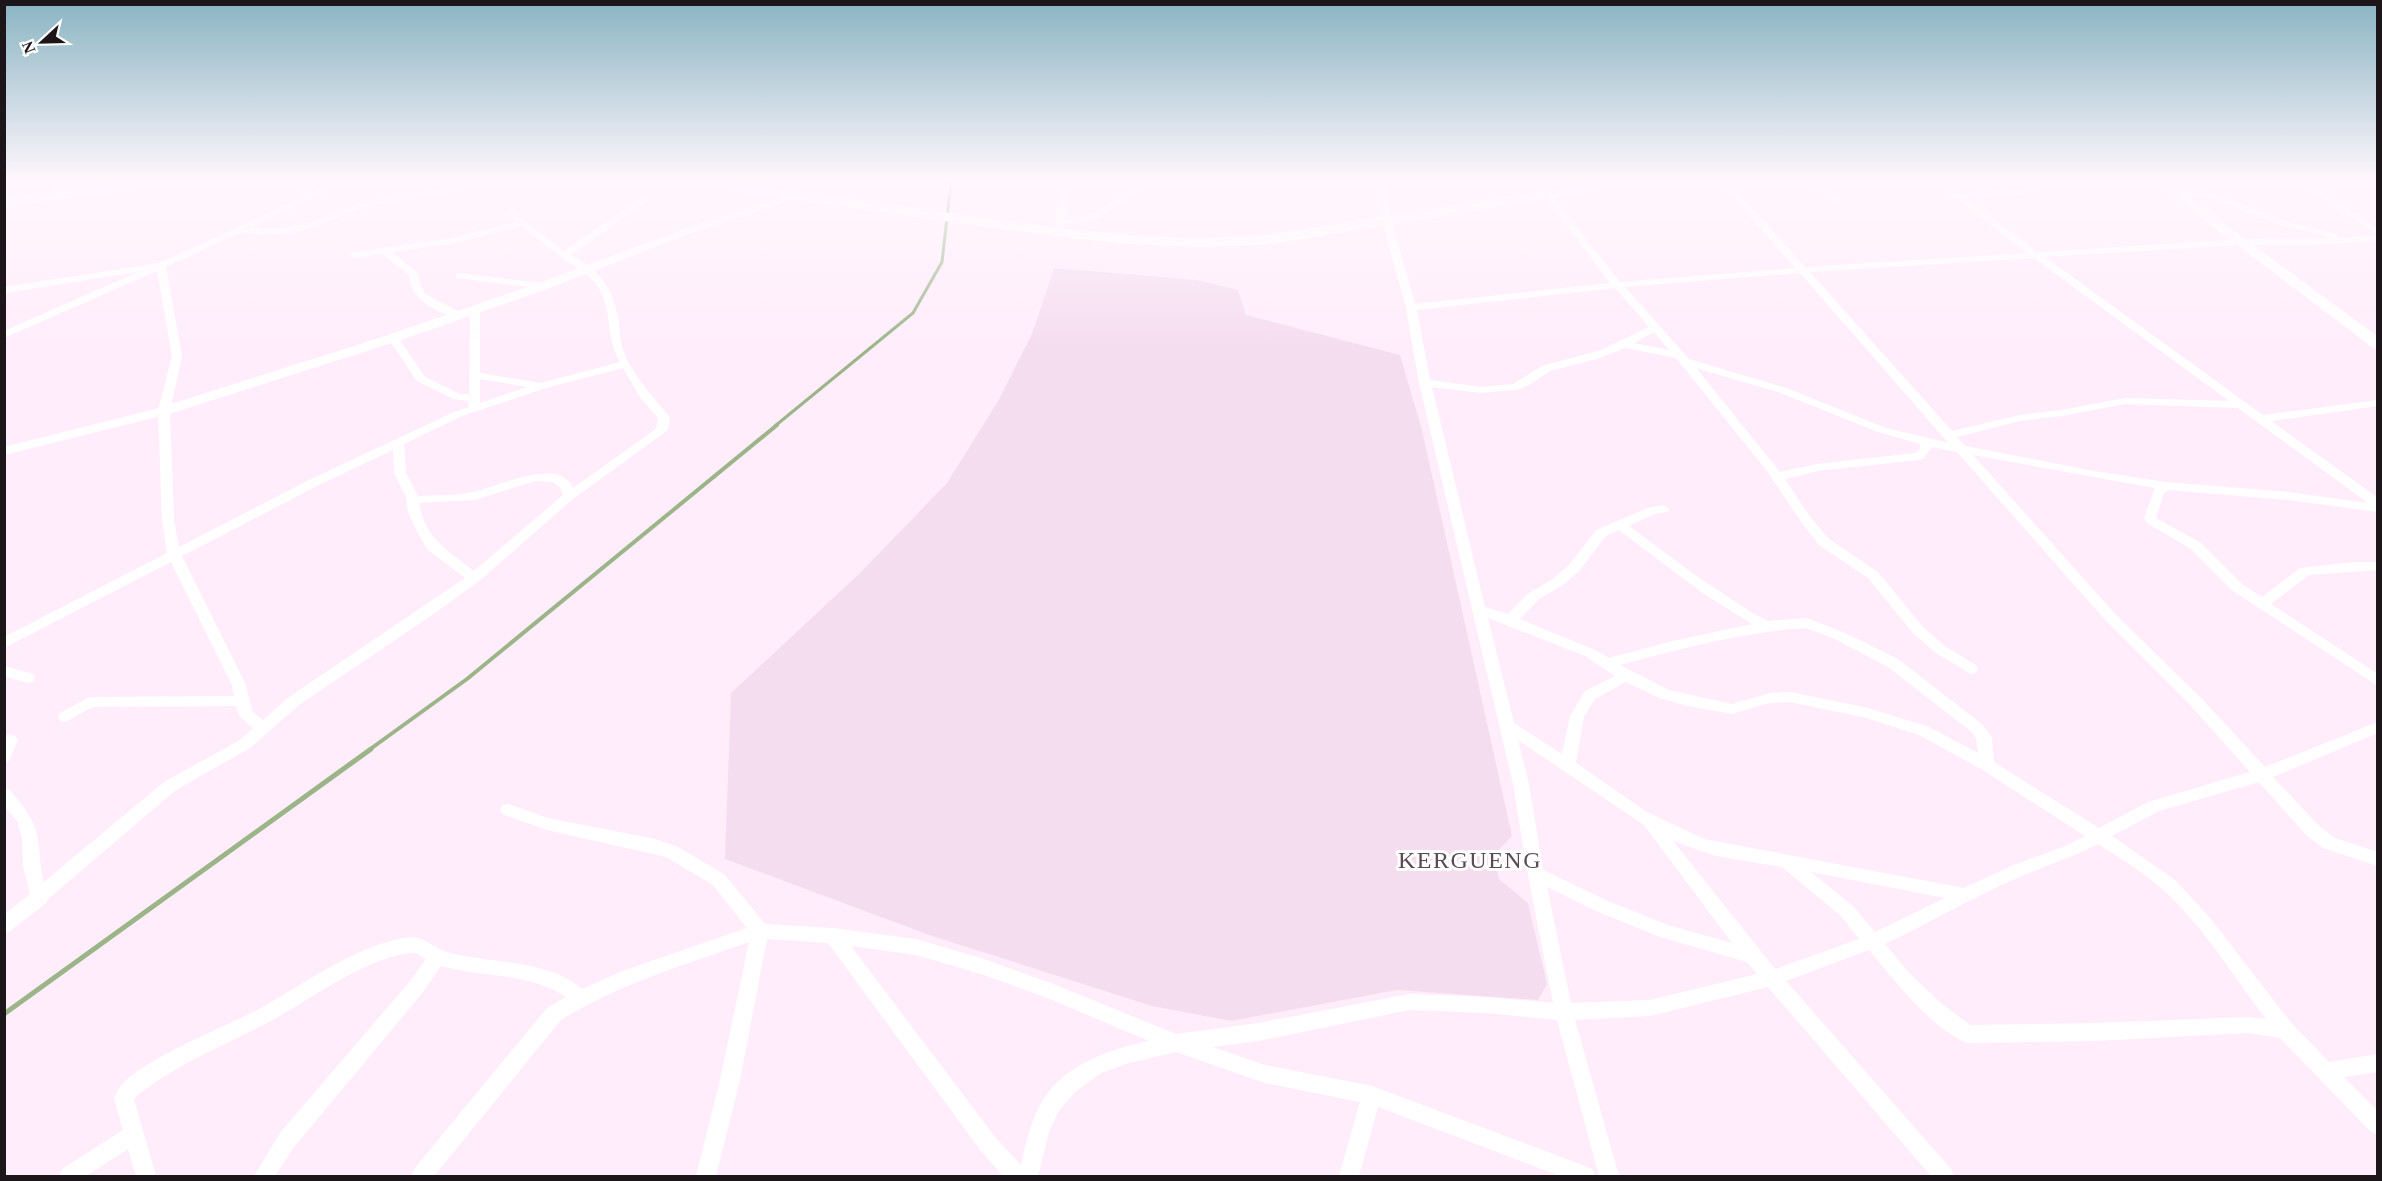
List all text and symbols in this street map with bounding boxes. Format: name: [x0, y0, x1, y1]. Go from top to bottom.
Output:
north arrow: [12, 12, 72, 72]
text: N: [18, 38, 39, 56]
district label: KERGUENG: [1398, 847, 1542, 873]

